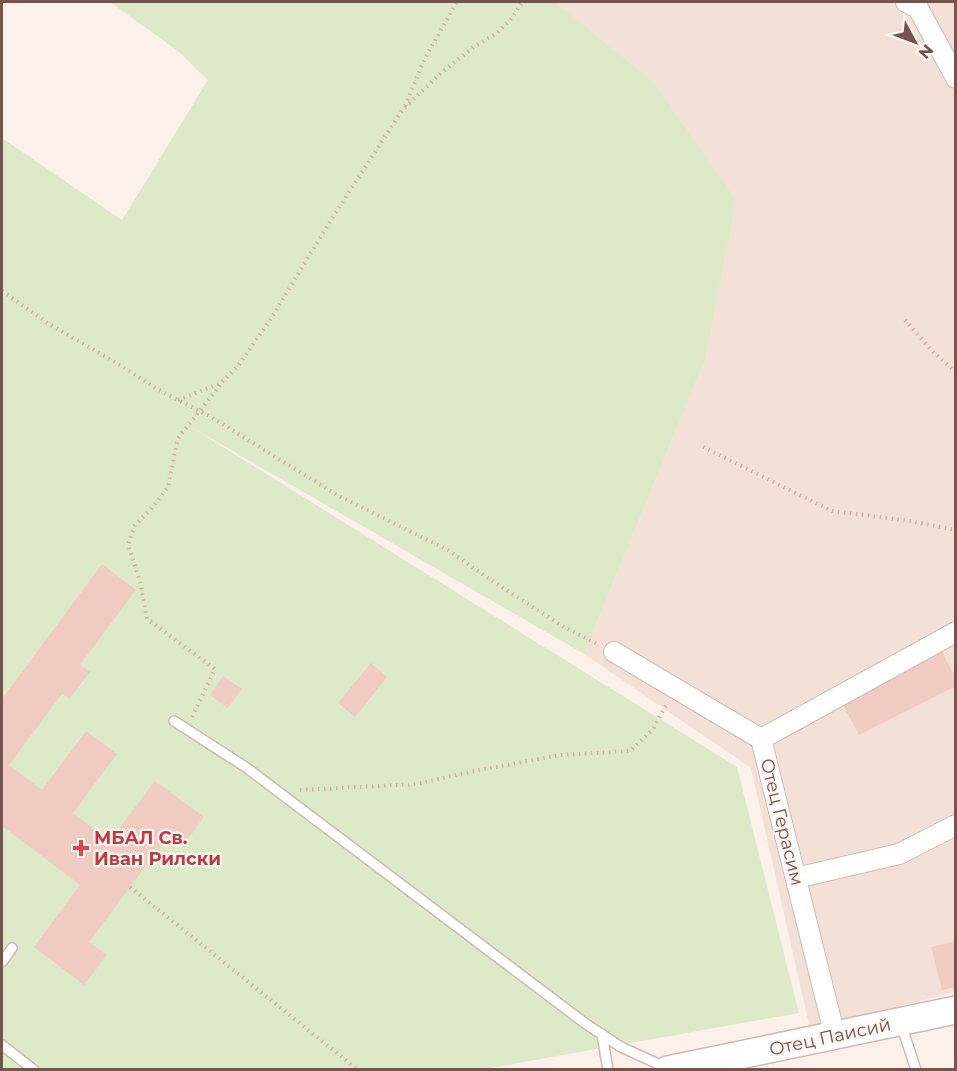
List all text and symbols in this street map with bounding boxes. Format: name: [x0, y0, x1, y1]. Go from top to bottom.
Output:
north arrow: [885, 12, 945, 72]
text: N: [915, 40, 937, 63]
street label: Отец Герасим: [756, 756, 808, 888]
place label: МБАЛ Св. Иван Рилски: [94, 827, 221, 870]
marker: МБАЛ Св. Иван Рилски: [72, 839, 90, 857]
street label: Отец Паисий: [767, 1013, 893, 1061]

